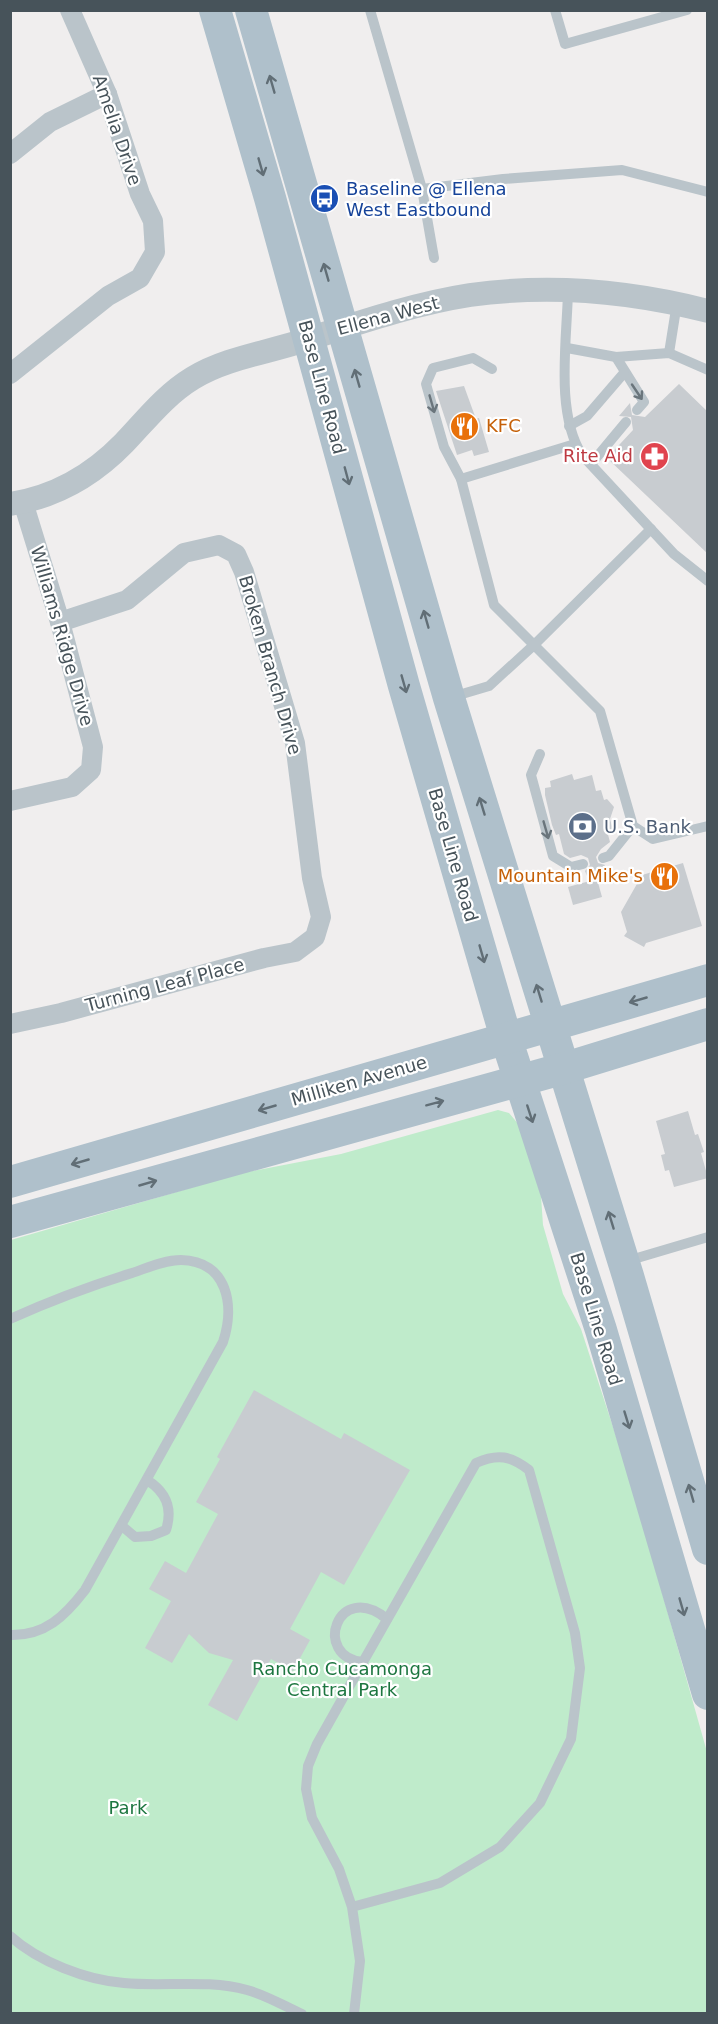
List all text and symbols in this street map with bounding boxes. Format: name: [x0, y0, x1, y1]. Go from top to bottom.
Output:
street label: Amelia Drive: [89, 72, 146, 188]
one-way arrow: [266, 75, 277, 94]
one-way arrow: [256, 157, 267, 176]
place label: Baseline @ Ellena West Eastbound: [346, 178, 507, 220]
bus stop icon: Baseline @ Ellena West Eastbound: [309, 183, 341, 215]
one-way arrow: [320, 262, 332, 281]
street label: Ellena West: [335, 292, 441, 339]
street label: Base Line Road: [294, 318, 350, 456]
one-way arrow: [350, 369, 362, 388]
one-way arrow: [631, 383, 643, 399]
one-way arrow: [426, 394, 438, 413]
restaurant icon: KFC: [449, 410, 481, 442]
place label: KFC: [486, 415, 521, 436]
pharmacy icon: Rite Aid: [638, 440, 670, 472]
place label: Rite Aid: [563, 445, 633, 466]
one-way arrow: [341, 466, 353, 485]
street label: Williams Ridge Drive: [27, 543, 98, 728]
street label: Broken Branch Drive: [235, 573, 306, 757]
one-way arrow: [420, 610, 431, 629]
one-way arrow: [398, 675, 410, 694]
street label: Base Line Road: [424, 786, 483, 924]
one-way arrow: [476, 797, 487, 816]
bank icon: U.S. Bank: [567, 811, 599, 843]
place label: U.S. Bank: [604, 816, 692, 837]
one-way arrow: [541, 820, 552, 839]
restaurant icon: Mountain Mike's: [648, 860, 680, 892]
place label: Mountain Mike's: [498, 865, 643, 886]
one-way arrow: [477, 944, 488, 963]
street label: Turning Leaf Place: [82, 953, 247, 1016]
one-way arrow: [533, 984, 544, 1003]
one-way arrow: [629, 995, 648, 1006]
street label: Milliken Avenue: [288, 1051, 429, 1110]
one-way arrow: [425, 1097, 444, 1108]
one-way arrow: [258, 1103, 277, 1114]
one-way arrow: [525, 1104, 536, 1123]
one-way arrow: [71, 1157, 90, 1168]
one-way arrow: [138, 1177, 157, 1189]
one-way arrow: [605, 1211, 616, 1230]
street label: Base Line Road: [566, 1250, 627, 1388]
one-way arrow: [622, 1410, 633, 1429]
one-way arrow: [685, 1484, 697, 1503]
one-way arrow: [677, 1597, 688, 1616]
park label: Rancho Cucamonga Central Park: [252, 1658, 432, 1700]
park label: Park: [109, 1797, 148, 1818]

